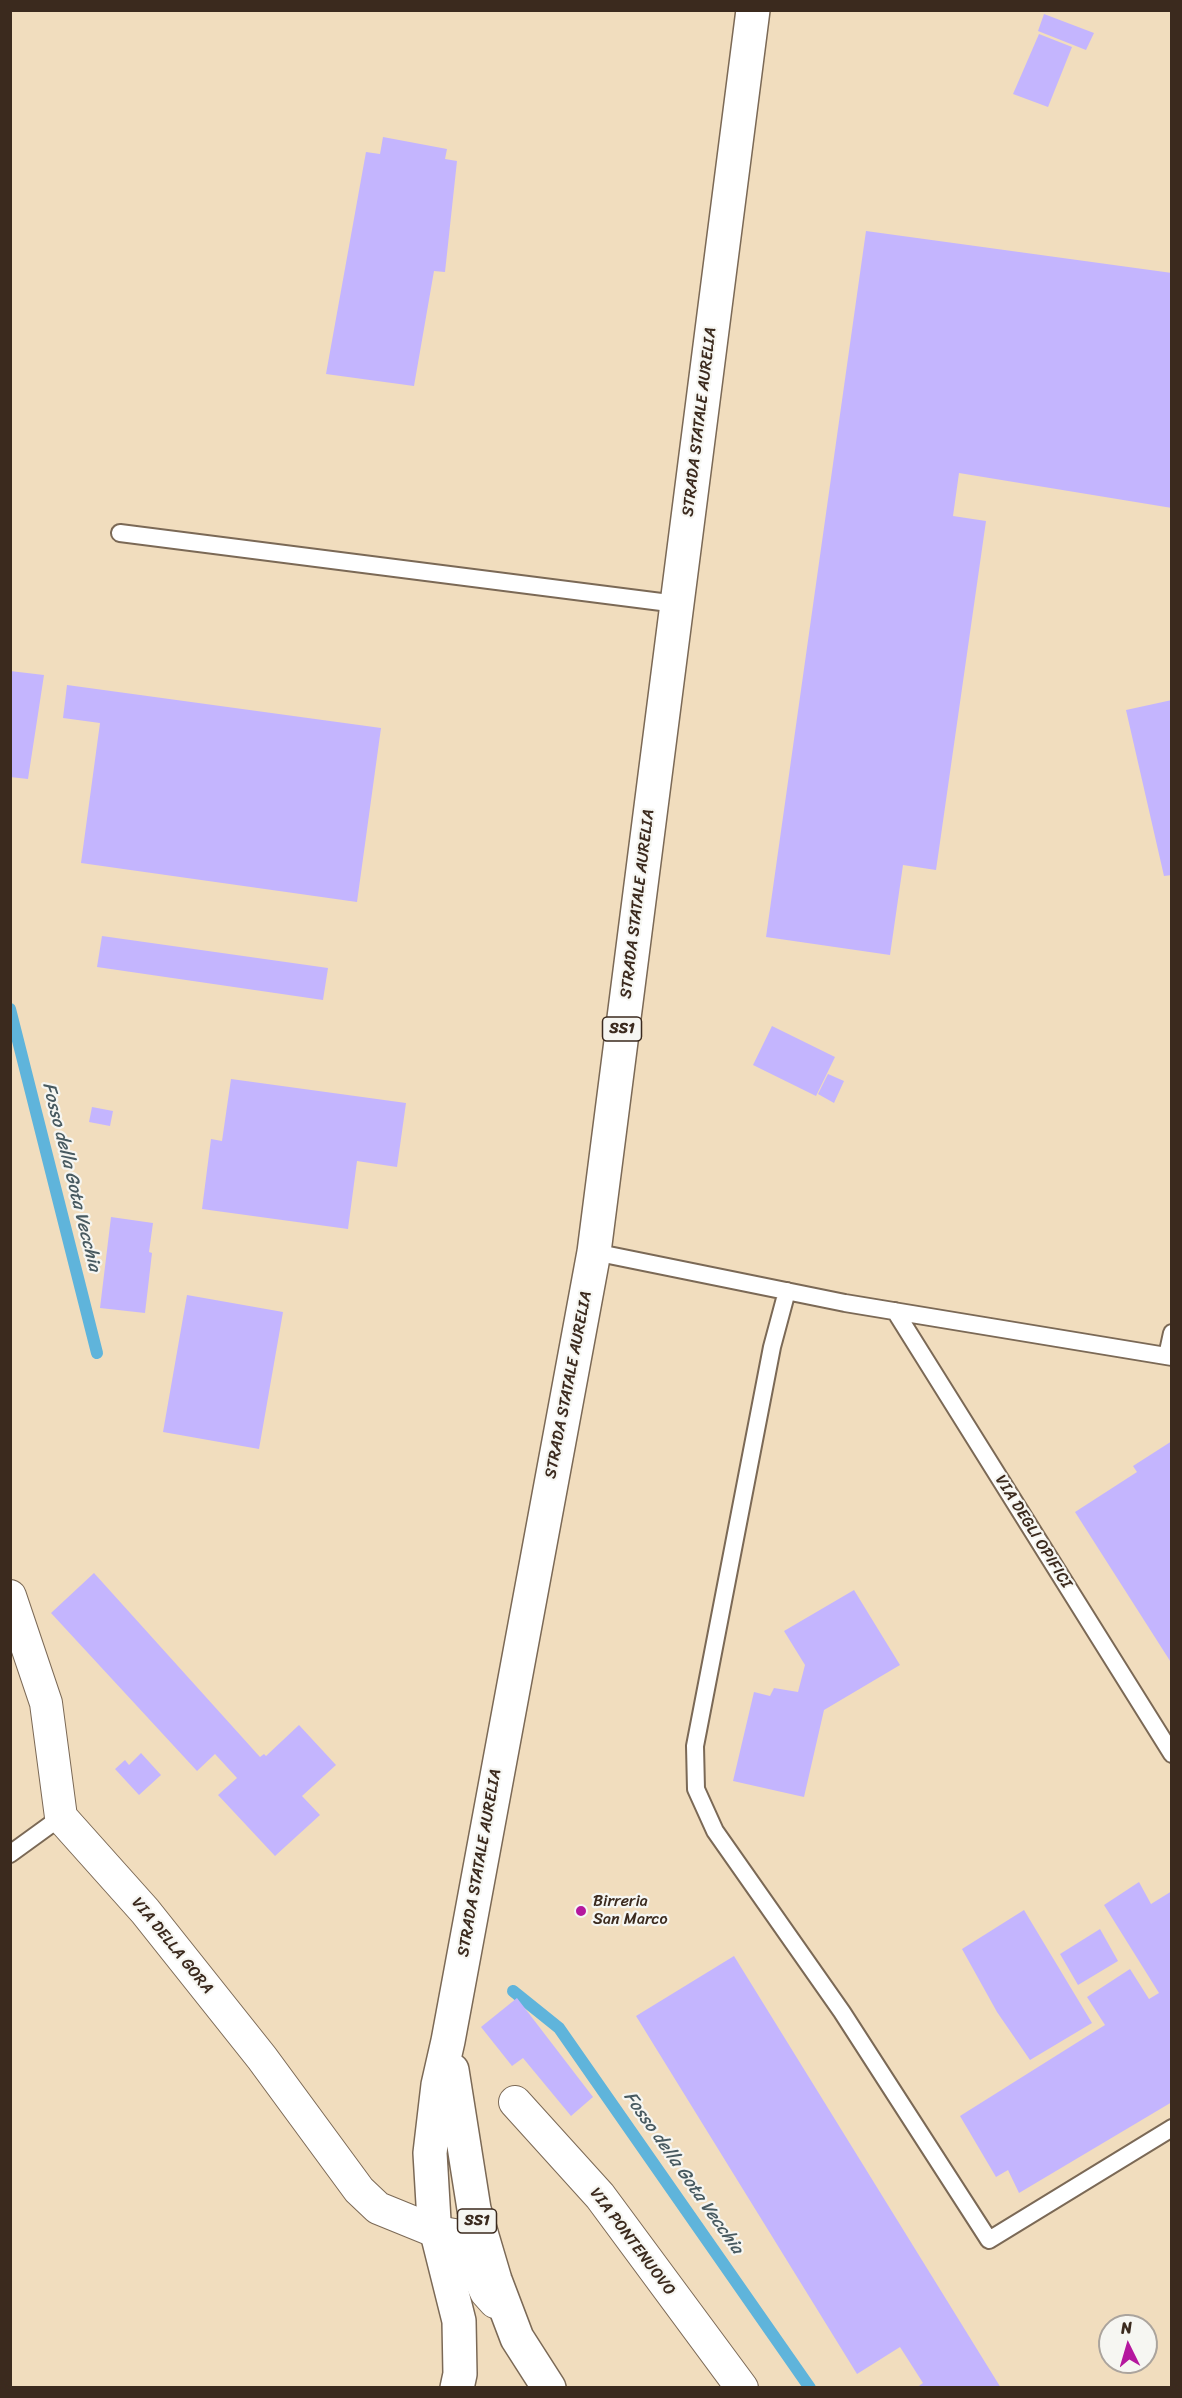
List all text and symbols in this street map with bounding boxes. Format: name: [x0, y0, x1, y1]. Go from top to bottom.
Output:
street label: STRADA STATALE AURELIA: [679, 326, 721, 518]
street label: STRADA STATALE AURELIA: [617, 808, 659, 1000]
road number: SS1: [602, 1017, 642, 1041]
water label: Fosso della Gota Vecchia: [37, 1080, 105, 1274]
street label: STRADA STATALE AURELIA: [541, 1290, 597, 1480]
street label: VIA DEGLI OPIFICI: [990, 1472, 1076, 1592]
street label: STRADA STATALE AURELIA: [454, 1768, 506, 1958]
place label: Birreria San Marco: [593, 1892, 668, 1930]
street label: VIA DELLA GORA: [127, 1894, 217, 1998]
marker: Birreria San Marco: [574, 1904, 588, 1918]
water label: Fosso della Gota Vecchia: [619, 2087, 747, 2259]
street label: VIA PONTENUOVO: [585, 2184, 679, 2300]
road number: SS1: [458, 2209, 496, 2233]
text: N: [1120, 2313, 1133, 2342]
north arrow: [1098, 2314, 1158, 2374]

